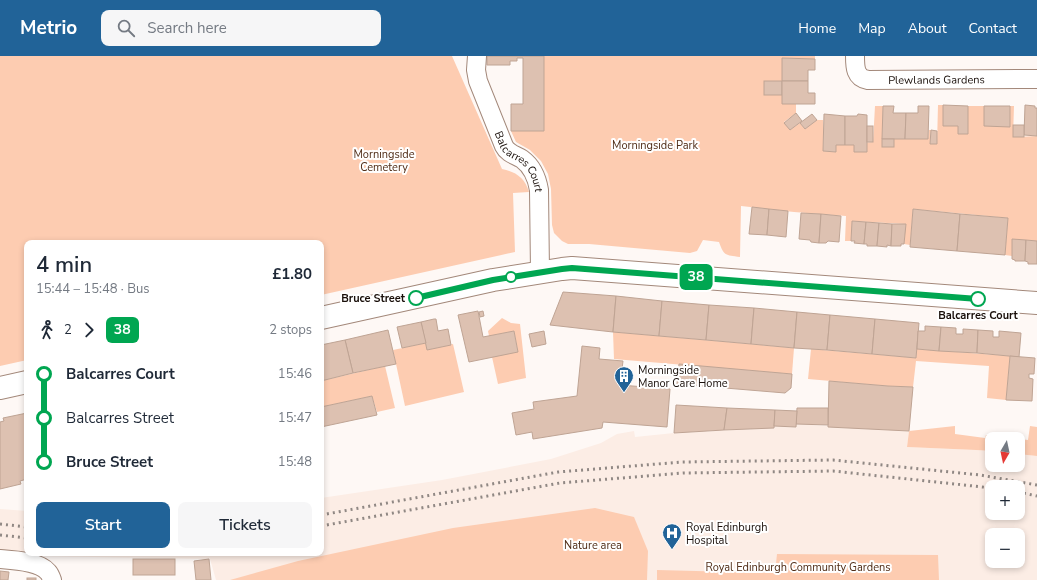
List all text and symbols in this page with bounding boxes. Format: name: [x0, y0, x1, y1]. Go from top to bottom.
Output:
search box: [101, 10, 381, 46]
text: Metrio: [20, 15, 77, 41]
icon: search: [115, 17, 137, 39]
text: Search here: [147, 18, 227, 38]
text: Home: [798, 19, 836, 38]
text: Map: [858, 19, 886, 38]
text: About: [908, 19, 947, 38]
text: Contact: [969, 19, 1017, 38]
street label: Plewlands Gardens: [888, 72, 985, 87]
street label: Balcarres Court: [491, 129, 547, 192]
park label: Morningside Park: [612, 138, 698, 153]
park label: Morningside Cemetery: [353, 147, 415, 175]
text: 4 min: [36, 250, 92, 280]
text: £1.80: [272, 264, 312, 284]
line badge: 38: [678, 264, 714, 290]
text: 38: [688, 267, 704, 286]
unlabelled marker: [505, 271, 517, 283]
text: 15:44 – 15:48 · Bus: [36, 280, 150, 298]
marker: Bruce Street: [408, 290, 424, 306]
place label: Bruce Street: [341, 291, 406, 306]
marker: Balcarres Court: [970, 291, 986, 307]
place label: Balcarres Court: [938, 308, 1019, 323]
icon: walk: [36, 319, 58, 341]
icon: forward: [78, 319, 100, 341]
text: 38: [114, 320, 131, 339]
text: 2: [64, 321, 72, 339]
text: 2 stops: [269, 321, 312, 339]
place label: Morningside Manor Care Home: [638, 363, 728, 391]
text: Balcarres Court: [66, 364, 175, 384]
text: 15:46: [278, 365, 312, 383]
building icon: Morningside Manor Care Home: [613, 365, 635, 393]
text: Balcarres Street: [66, 408, 174, 428]
text: 15:47: [278, 409, 312, 427]
north arrow: [985, 432, 1025, 472]
map controls: [985, 432, 1025, 568]
text: Bruce Street: [66, 452, 153, 472]
text: 15:48: [278, 453, 312, 471]
button: +: [985, 480, 1025, 520]
button: Start: [36, 502, 170, 548]
button: Tickets: [178, 502, 312, 548]
place label: Royal Edinburgh Hospital: [686, 520, 767, 548]
hospital icon: Royal Edinburgh Hospital: [661, 522, 683, 550]
button: −: [985, 528, 1025, 568]
park label: Nature area: [564, 538, 622, 553]
park label: Royal Edinburgh Community Gardens: [705, 560, 891, 575]

